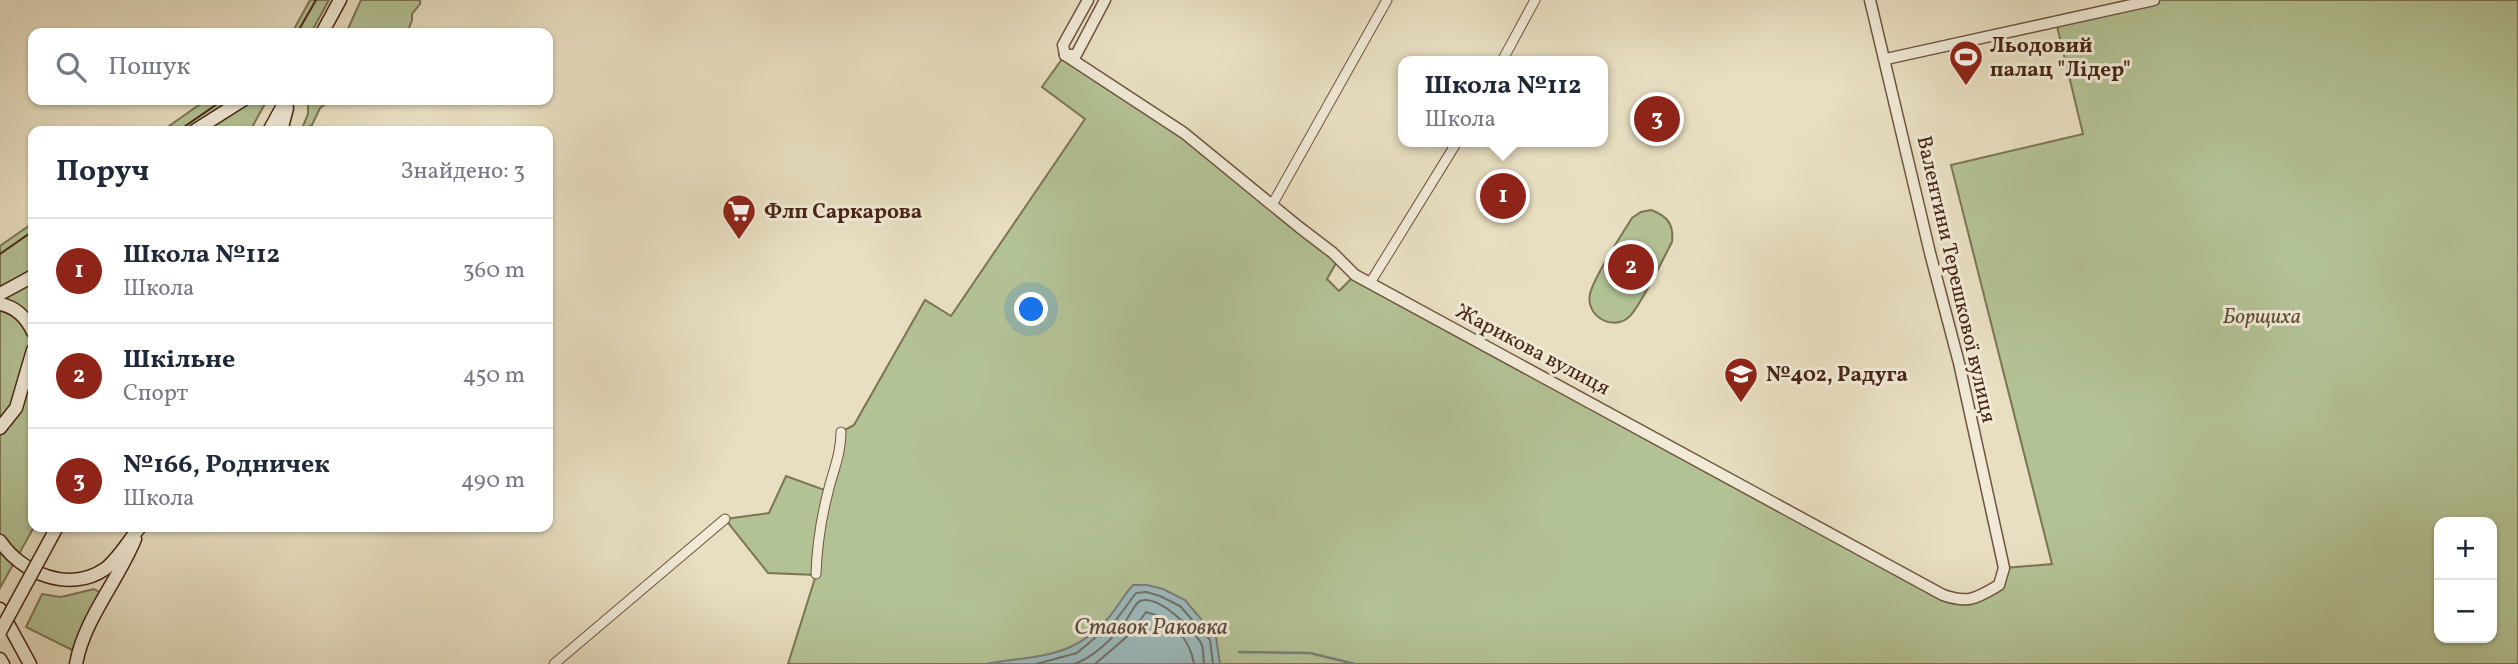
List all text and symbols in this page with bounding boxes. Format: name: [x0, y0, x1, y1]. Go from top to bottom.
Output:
search box: [28, 28, 553, 105]
place label: Льодовий палац "Лідер": [1990, 32, 2131, 85]
sports icon: Льодовий палац "Лідер": [1947, 38, 1985, 87]
icon: search: [52, 48, 90, 86]
text: Пошук: [108, 49, 190, 85]
popup: [1398, 56, 1608, 147]
text: Школа №112: [1424, 68, 1582, 104]
pin: 3: [1634, 93, 1680, 145]
text: Школа: [1424, 104, 1496, 136]
street label: Валентини Терешкової вулиця: [1908, 133, 2003, 426]
text: Поруч: [56, 151, 149, 193]
text: Знайдено: 3: [400, 156, 525, 188]
pin: 1: [1480, 170, 1526, 222]
supermarket icon: Флп Саркарова: [720, 192, 758, 241]
place label: Флп Саркарова: [764, 198, 922, 227]
text: Школа №112: [123, 237, 280, 273]
pin: 2: [1608, 241, 1654, 293]
text: 1: [74, 255, 84, 287]
text: 360 m: [463, 255, 525, 287]
text: Школа: [123, 273, 194, 305]
your location: [1014, 292, 1048, 326]
street label: Жарикова вулиця: [1450, 297, 1615, 403]
park label: Борщиха: [2223, 303, 2301, 332]
text: Шкільне: [123, 342, 235, 378]
school or university icon: №402, Радуга: [1722, 355, 1760, 404]
text: 2: [73, 360, 85, 392]
text: 450 m: [463, 360, 525, 392]
place label: №402, Радуга: [1766, 361, 1908, 390]
text: Спорт: [123, 378, 188, 410]
text: №166, Родничек: [123, 447, 330, 483]
text: 3: [73, 465, 85, 497]
text: 490 m: [461, 465, 525, 497]
text: Школа: [123, 483, 194, 515]
map controls: [2434, 517, 2497, 643]
button: +: [2434, 517, 2497, 580]
button: −: [2434, 580, 2497, 643]
water label: Ставок Раковка: [1074, 612, 1228, 644]

